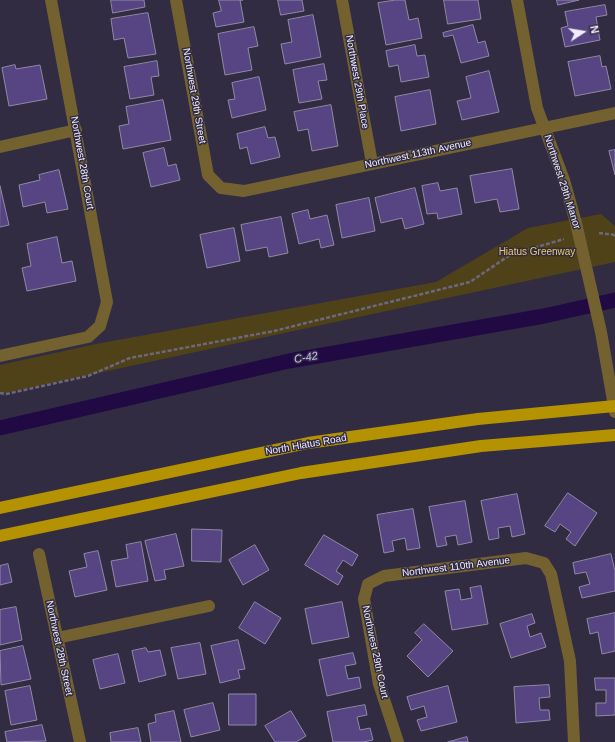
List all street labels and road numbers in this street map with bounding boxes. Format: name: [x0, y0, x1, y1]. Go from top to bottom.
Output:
street label: Northwest 29th Place: [343, 34, 371, 130]
street label: Northwest 29th Street: [180, 47, 208, 145]
street label: Northwest 28th Court: [68, 115, 96, 211]
street label: Northwest 29th Manor: [541, 133, 583, 231]
street label: Northwest 113th Avenue: [364, 137, 472, 171]
street label: North Hiatus Road: [264, 432, 348, 458]
street label: Northwest 110th Avenue: [401, 554, 511, 580]
street label: Northwest 28th Street: [43, 599, 75, 697]
street label: Northwest 29th Court: [359, 605, 391, 699]

